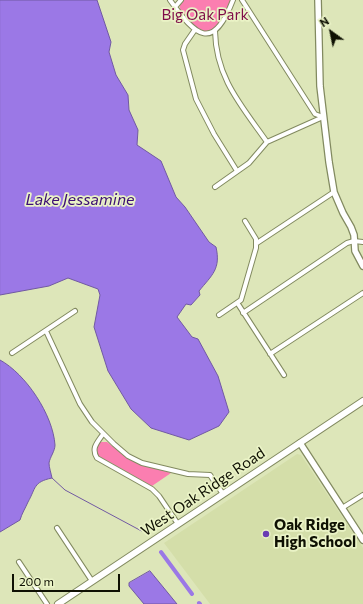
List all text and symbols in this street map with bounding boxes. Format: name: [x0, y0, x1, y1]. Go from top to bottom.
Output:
park label: Big Oak Park: [161, 6, 249, 24]
north arrow: [311, 12, 351, 52]
text: N: [317, 14, 331, 29]
water label: Lake Jessamine: [25, 190, 135, 210]
street label: West Oak Ridge Road: [138, 444, 268, 540]
place label: Oak Ridge High School: [274, 516, 356, 551]
marker: Oak Ridge High School: [261, 529, 271, 539]
scale bar: [14, 566, 122, 592]
text: 200 m: [19, 574, 54, 588]

